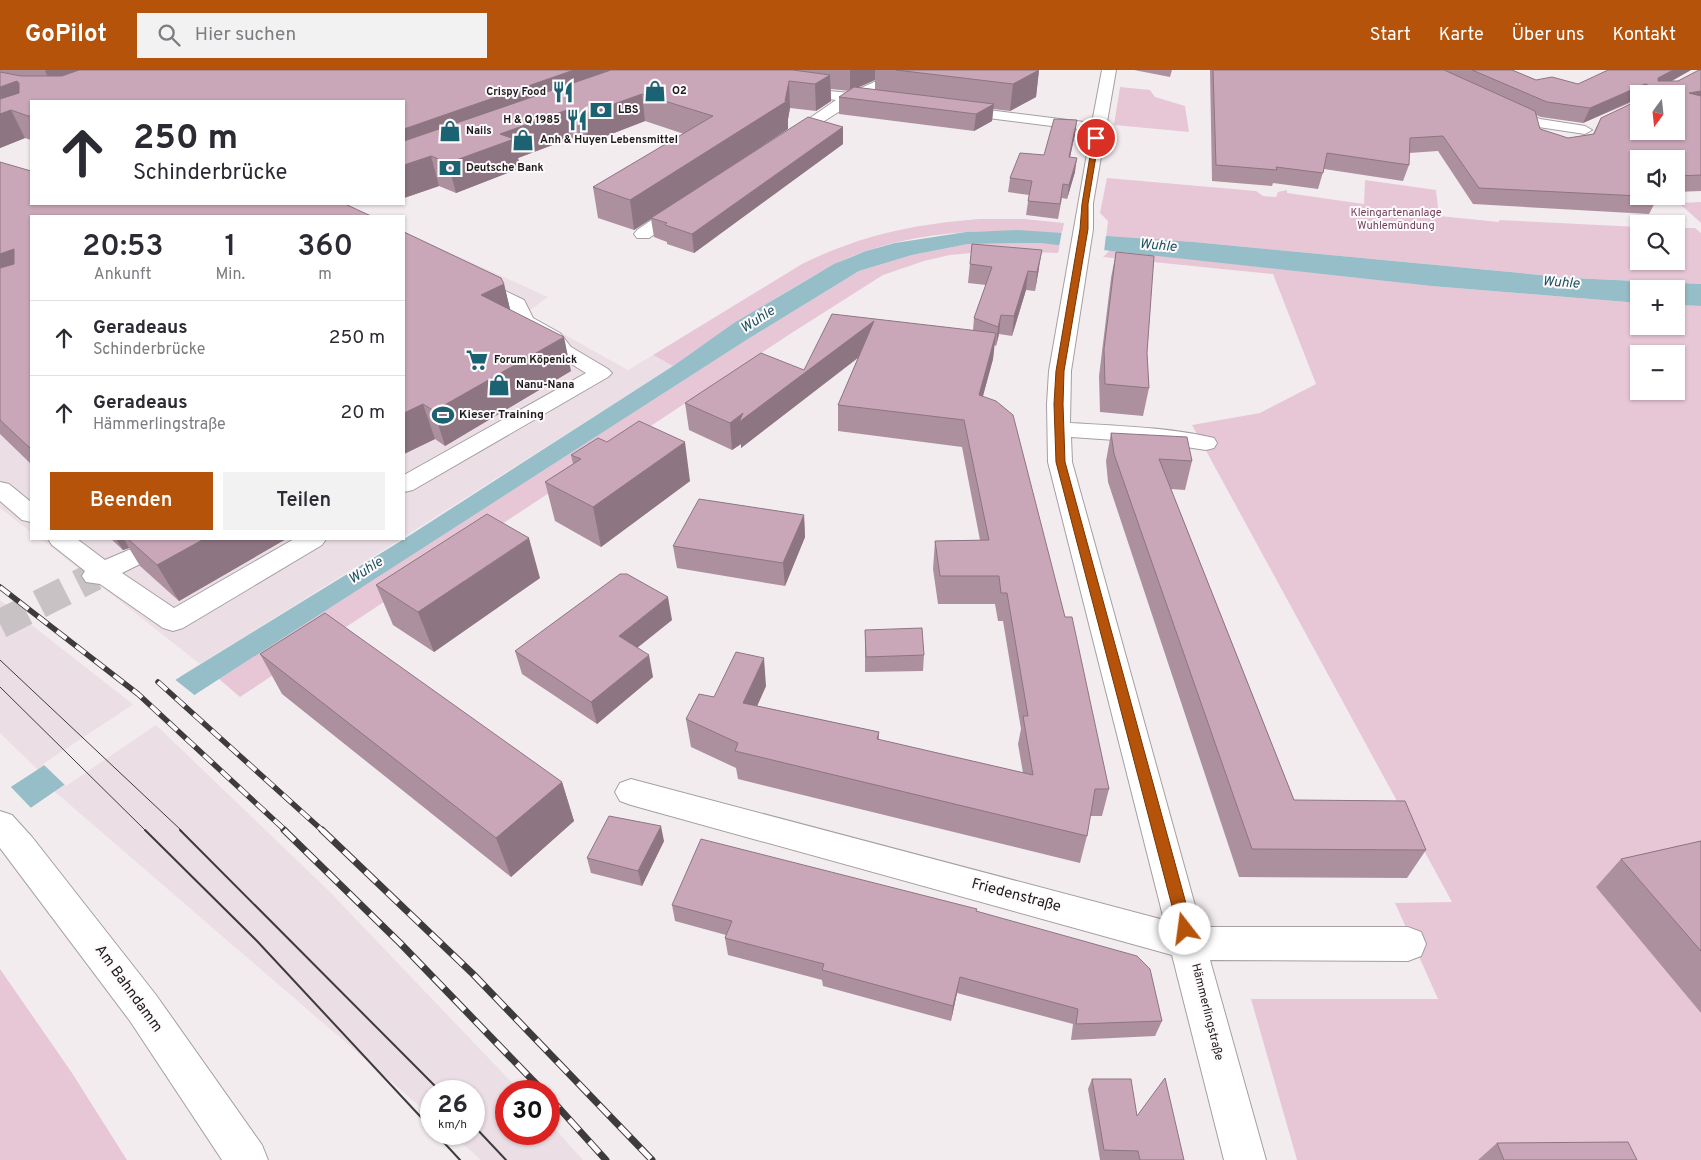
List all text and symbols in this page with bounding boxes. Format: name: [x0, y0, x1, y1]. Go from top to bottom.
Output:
search box: [137, 13, 487, 58]
text: GoPilot: [25, 20, 107, 50]
icon: search: [155, 21, 183, 49]
text: Hier suchen: [195, 23, 296, 47]
text: Start: [1370, 24, 1411, 47]
text: Karte: [1439, 24, 1484, 47]
text: Über uns: [1512, 24, 1584, 47]
text: Kontakt: [1612, 24, 1676, 47]
shop icon: O2: [642, 78, 668, 104]
restaurant icon: Crispy Food: [550, 79, 576, 105]
place label: O2: [672, 84, 687, 98]
place label: Crispy Food: [486, 85, 546, 99]
north arrow: [1630, 85, 1685, 140]
map controls: [1630, 85, 1685, 400]
bank icon: LBS: [588, 97, 614, 123]
place label: LBS: [618, 103, 639, 117]
restaurant icon: H & Q 1985: [564, 107, 590, 133]
place label: H & Q 1985: [503, 113, 560, 127]
text: 250 m: [133, 117, 238, 161]
pin: [1075, 117, 1117, 159]
shop icon: Nails: [437, 118, 463, 144]
icon: ahead: [50, 120, 115, 185]
place label: Nails: [466, 124, 492, 138]
icon: arrive: [1082, 124, 1110, 152]
shop icon: Anh & Huyen Lebensmittel: [510, 127, 536, 153]
place label: Anh & Huyen Lebensmittel: [540, 133, 678, 147]
button: sound: [1630, 150, 1685, 205]
bank icon: Deutsche Bank: [437, 155, 463, 181]
text: Schinderbrücke: [133, 160, 287, 187]
place label: Deutsche Bank: [466, 161, 544, 175]
park label: Kleingartenanlage Wuhlemündung: [1350, 206, 1442, 233]
button: search: [1630, 215, 1685, 270]
text: 20:53: [82, 229, 163, 266]
text: 1: [224, 229, 236, 266]
text: 360: [297, 229, 353, 266]
water label: Wuhle: [1139, 236, 1178, 256]
text: Ankunft: [94, 265, 152, 285]
text: Min.: [215, 265, 245, 285]
text: m: [318, 265, 332, 285]
water label: Wuhle: [1542, 273, 1581, 293]
button: +: [1630, 280, 1685, 335]
water label: Wuhle: [738, 302, 779, 337]
text: Geradeaus: [93, 316, 188, 340]
icon: ahead: [50, 324, 78, 352]
text: 250 m: [329, 326, 385, 350]
text: Schinderbrücke: [93, 340, 205, 360]
button: −: [1630, 345, 1685, 400]
supermarket icon: Forum Köpenick: [464, 347, 490, 373]
place label: Forum Köpenick: [494, 353, 577, 367]
shop icon: Nanu-Nana: [486, 372, 512, 398]
place label: Nanu-Nana: [516, 378, 574, 392]
text: Geradeaus: [93, 391, 188, 415]
icon: ahead: [50, 399, 78, 427]
text: 20 m: [341, 401, 385, 425]
sports icon: Kieser Training: [430, 402, 456, 428]
place label: Kieser Training: [459, 407, 544, 423]
text: Hämmerlingstraße: [93, 415, 226, 435]
button: Beenden: [50, 472, 213, 530]
button: Teilen: [223, 472, 385, 530]
water label: Wuhle: [346, 553, 387, 588]
street label: Friedenstraße: [969, 875, 1063, 917]
position arrow: [1158, 902, 1210, 954]
street label: Am Bahndamm: [90, 941, 166, 1037]
street label: Hämmerlingstraße: [1187, 962, 1227, 1062]
speed limit sign: 30: [495, 1080, 560, 1145]
text: 26: [437, 1090, 468, 1122]
text: km/h: [438, 1117, 467, 1133]

